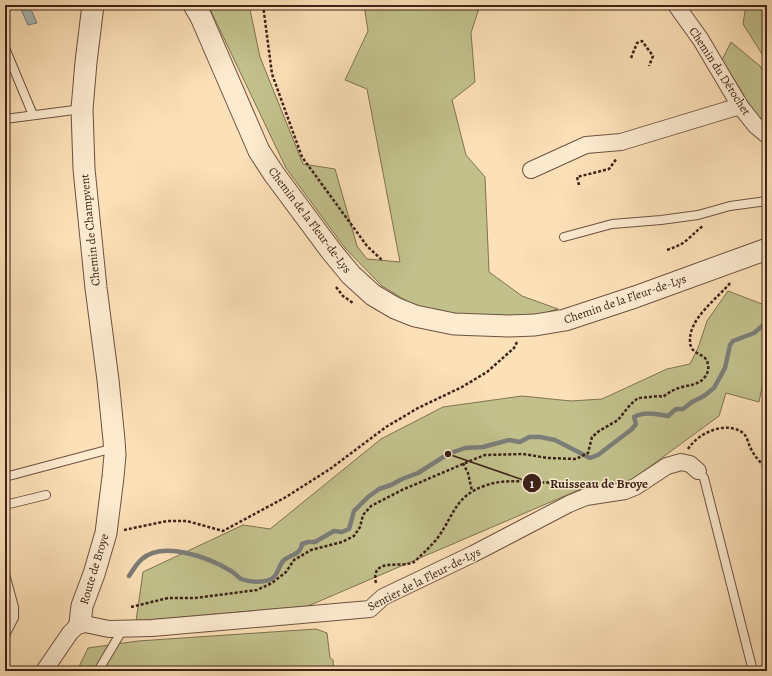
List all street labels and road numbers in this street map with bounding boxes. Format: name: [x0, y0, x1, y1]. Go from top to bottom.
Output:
street label: Chemin du Dérochet: [686, 24, 755, 118]
street label: Chemin de la Fleur-de-Lys: [265, 164, 355, 276]
street label: Chemin de Champvent: [76, 173, 104, 287]
street label: Chemin de la Fleur-de-Lys: [562, 270, 689, 328]
street label: Route de Broye: [76, 532, 112, 606]
street label: Sentier de la Fleur-de-Lys: [365, 543, 483, 614]

